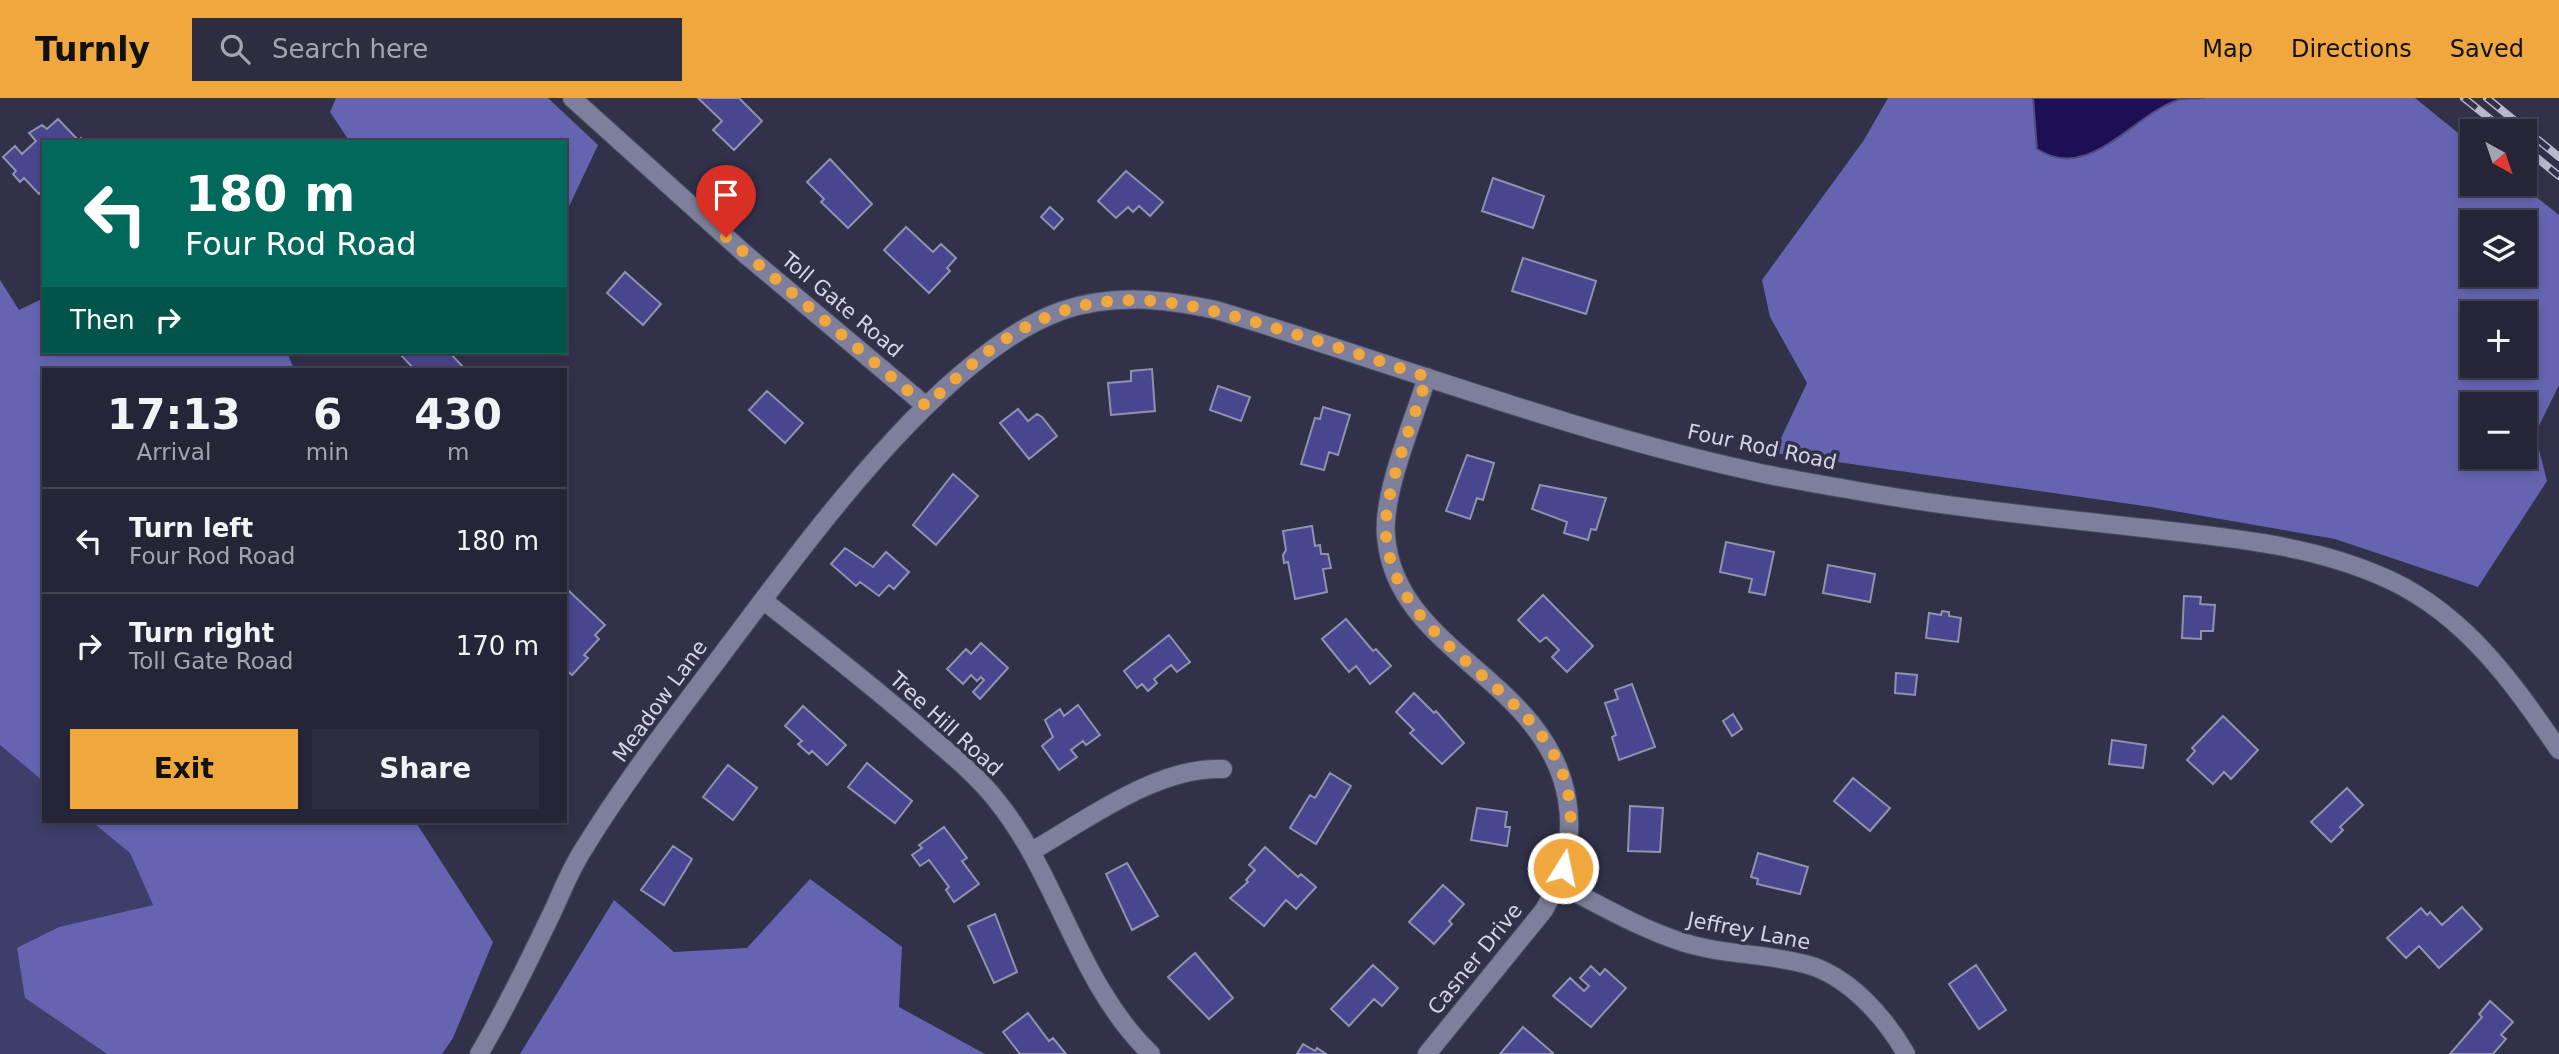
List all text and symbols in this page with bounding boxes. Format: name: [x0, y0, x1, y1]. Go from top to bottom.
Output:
search box: [192, 18, 682, 81]
text: Turnly: [35, 30, 150, 69]
icon: search: [216, 30, 254, 68]
text: Search here: [272, 34, 428, 64]
text: Map: [2202, 35, 2253, 63]
text: Directions: [2291, 35, 2412, 63]
text: Saved: [2450, 35, 2524, 63]
north arrow: [2460, 119, 2538, 196]
map controls: [2460, 119, 2537, 469]
pin: [696, 165, 756, 237]
text: 180 m: [185, 166, 355, 223]
icon: left: [70, 168, 161, 259]
icon: arrive: [707, 176, 745, 214]
button: layers: [2460, 210, 2537, 287]
text: Four Rod Road: [185, 225, 417, 263]
street label: Toll Gate Road: [776, 247, 907, 362]
icon: right: [149, 301, 187, 339]
button: +: [2460, 301, 2537, 378]
text: Then: [70, 305, 135, 335]
text: 17:13: [107, 390, 241, 439]
text: 6: [313, 390, 342, 439]
text: 430: [414, 390, 502, 439]
button: −: [2460, 392, 2537, 469]
street label: Four Rod Road: [1685, 419, 1839, 475]
text: Arrival: [137, 439, 211, 465]
text: min: [306, 439, 349, 465]
text: m: [447, 439, 469, 465]
text: Turn left: [129, 513, 253, 543]
icon: left: [70, 522, 108, 560]
text: 180 m: [456, 526, 539, 556]
text: Four Rod Road: [129, 543, 295, 569]
text: Turn right: [129, 618, 274, 648]
icon: right: [70, 627, 108, 665]
text: 170 m: [456, 631, 539, 661]
street label: Meadow Lane: [608, 635, 712, 767]
text: Toll Gate Road: [129, 648, 293, 674]
street label: Tree Hill Road: [884, 667, 1007, 781]
button: Exit: [70, 729, 298, 809]
button: Share: [312, 729, 539, 809]
position arrow: [1526, 831, 1600, 905]
street label: Casner Drive: [1423, 899, 1527, 1019]
street label: Jeffrey Lane: [1684, 907, 1812, 955]

